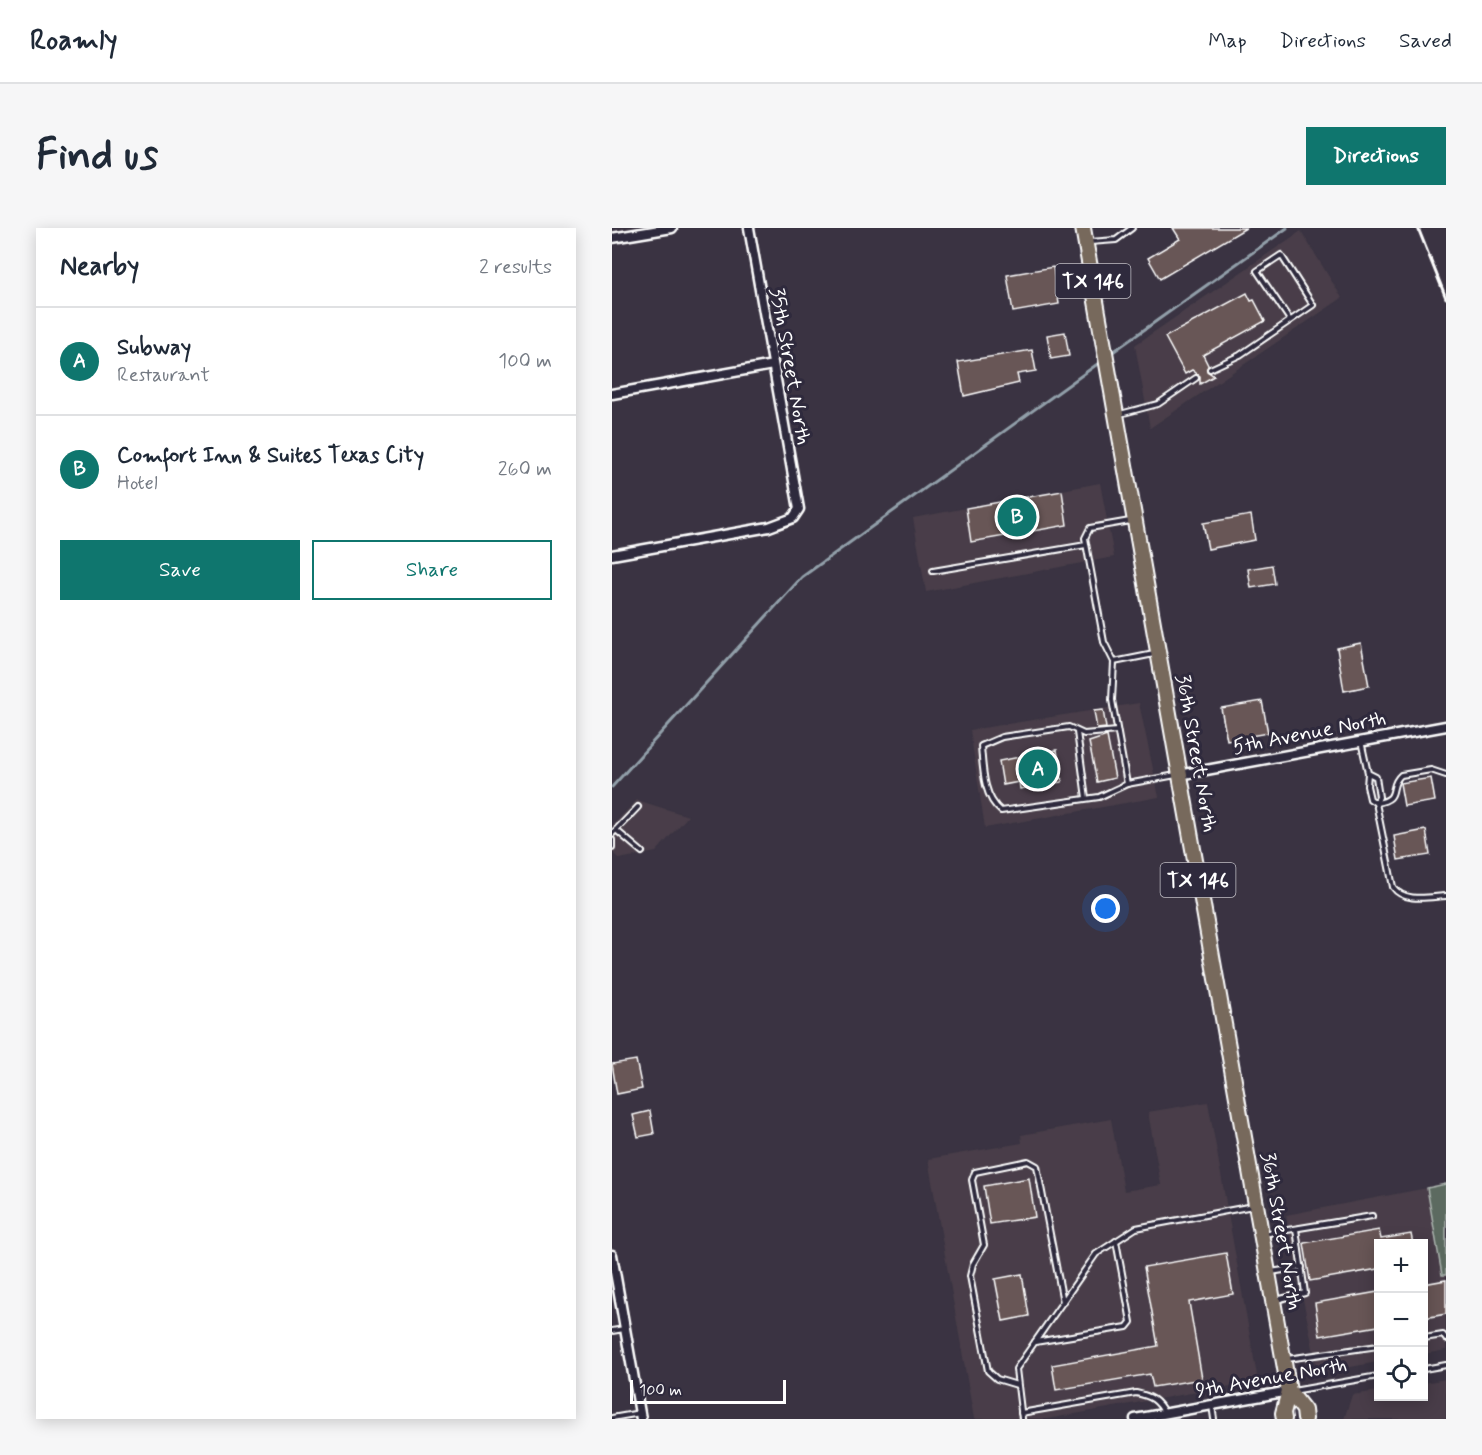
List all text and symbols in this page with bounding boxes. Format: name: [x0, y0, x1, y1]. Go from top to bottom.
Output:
text: Roamly: [30, 23, 118, 60]
text: Map: [1208, 27, 1247, 55]
text: Directions: [1280, 27, 1366, 55]
text: Saved: [1399, 27, 1452, 55]
button: Directions: [1306, 127, 1446, 185]
text: Find us: [36, 129, 158, 184]
text: Nearby: [60, 250, 139, 284]
text: 2 results: [479, 254, 552, 281]
road number: TX 146: [1056, 264, 1130, 298]
street label: 35th Street North: [762, 285, 818, 447]
text: Subway: [117, 334, 191, 362]
text: A: [73, 348, 86, 375]
text: 100 m: [498, 348, 552, 375]
text: Restaurant: [117, 362, 210, 389]
text: Comfort Inn & Suites Texas City: [117, 442, 424, 470]
text: B: [73, 456, 86, 483]
text: 260 m: [498, 456, 552, 483]
text: Hotel: [117, 470, 158, 497]
pin: B: [998, 494, 1036, 540]
button: Save: [60, 540, 300, 600]
button: Share: [312, 540, 552, 600]
street label: 36th Street North: [1168, 672, 1224, 834]
street label: 5th Avenue North: [1230, 704, 1388, 762]
pin: A: [1018, 746, 1058, 792]
road number: TX 146: [1160, 863, 1236, 897]
your location: [1091, 894, 1120, 923]
street label: 36th Street North: [1253, 1150, 1309, 1312]
map controls: [1374, 1239, 1428, 1401]
button: +: [1374, 1239, 1428, 1293]
button: −: [1374, 1293, 1428, 1347]
button: locate: [1374, 1347, 1428, 1401]
street label: 9th Avenue North: [1193, 1351, 1349, 1405]
scale bar: [630, 1377, 786, 1404]
text: 100 m: [639, 1380, 682, 1401]

